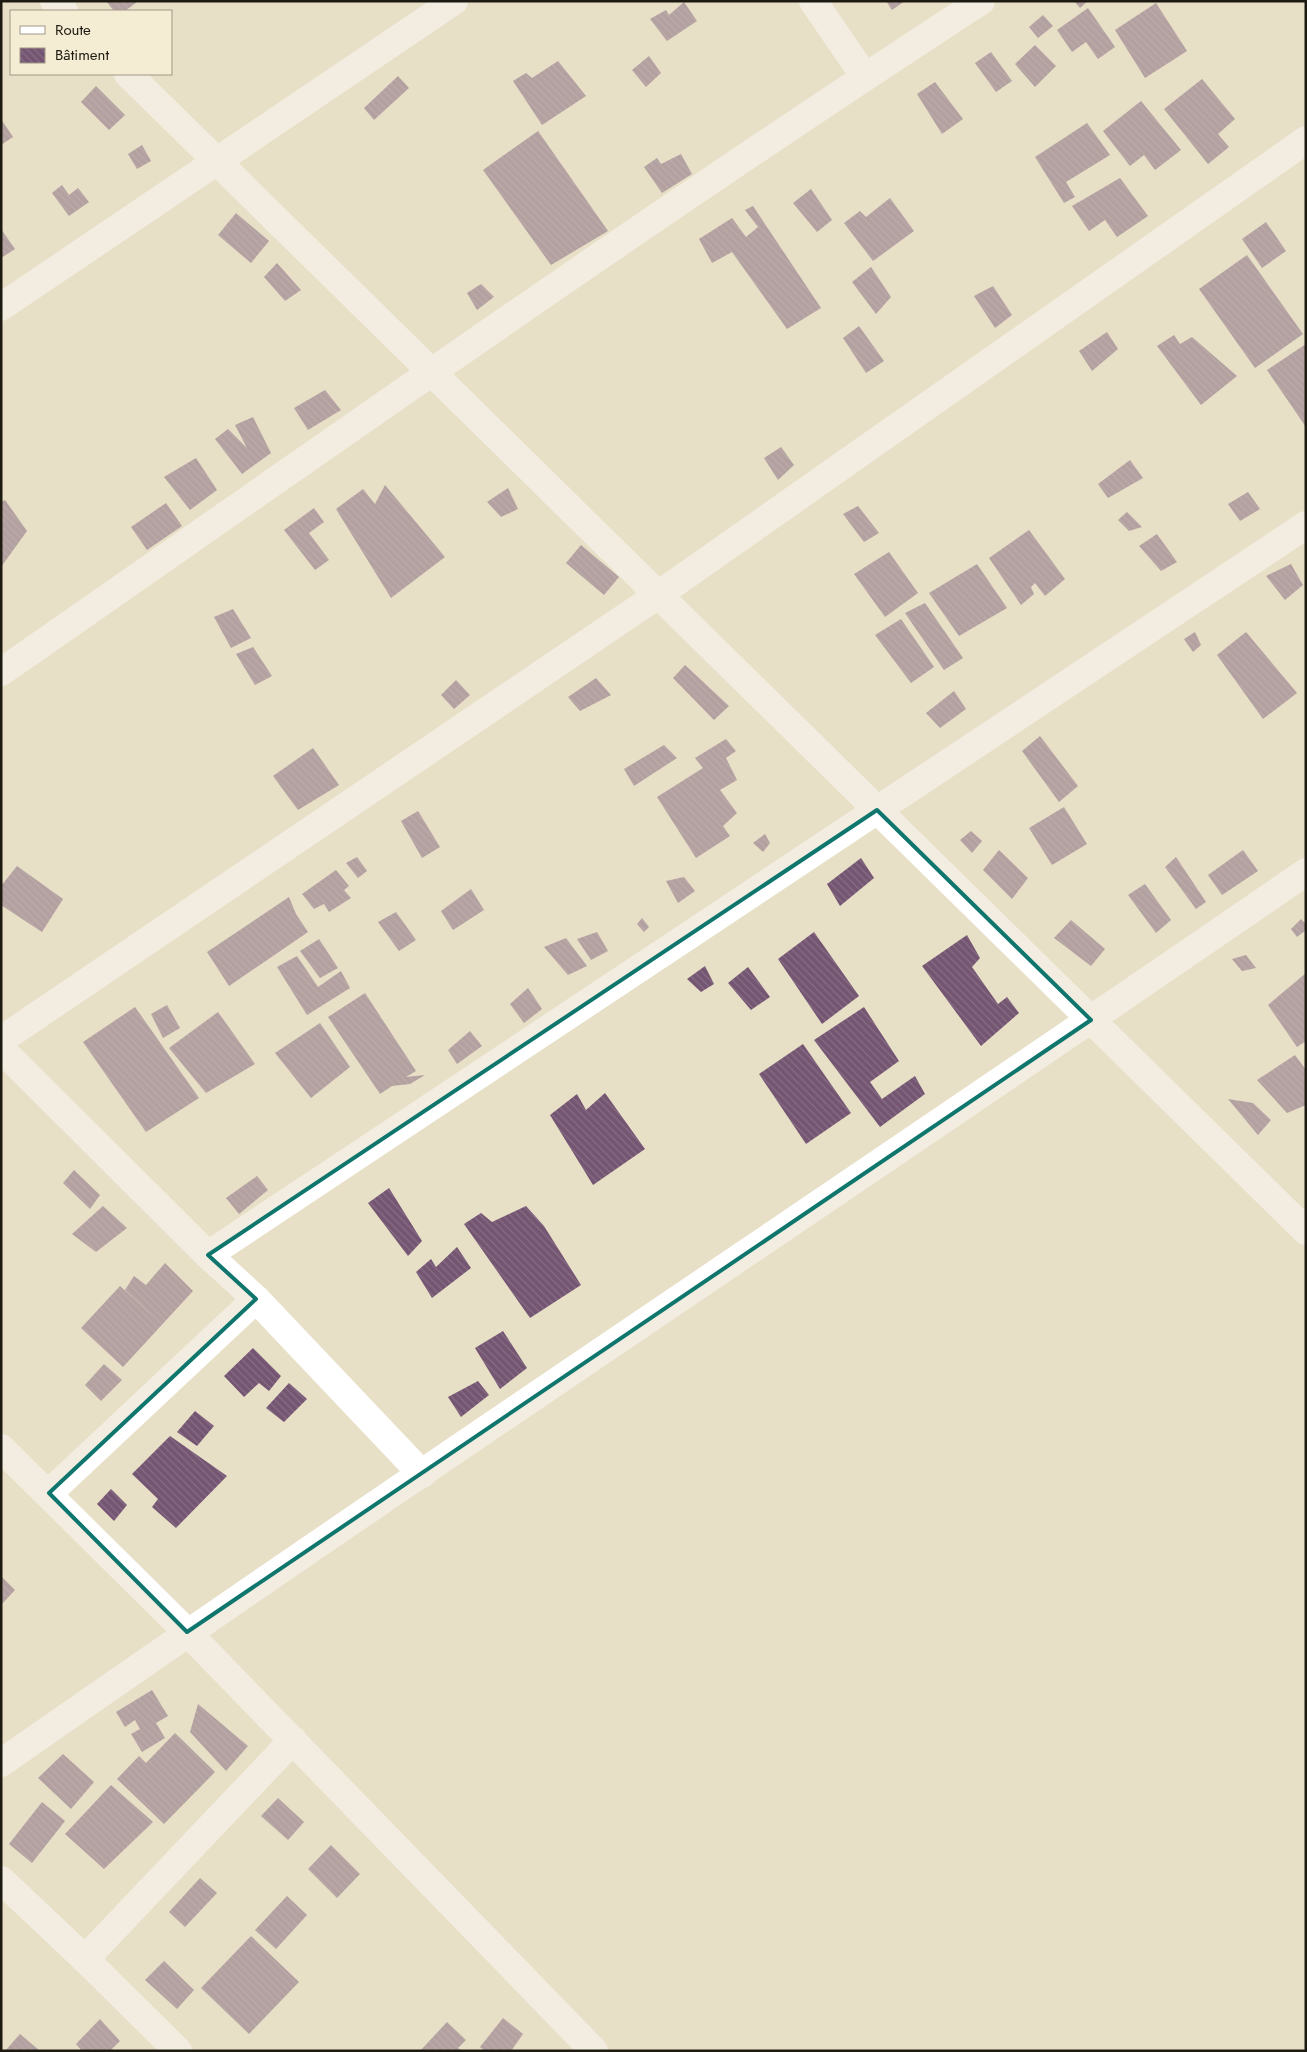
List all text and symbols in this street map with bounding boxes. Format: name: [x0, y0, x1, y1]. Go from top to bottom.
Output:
legend: [10, 10, 172, 75]
text: Route: [55, 19, 91, 41]
text: Bâtiment: [55, 44, 109, 66]

